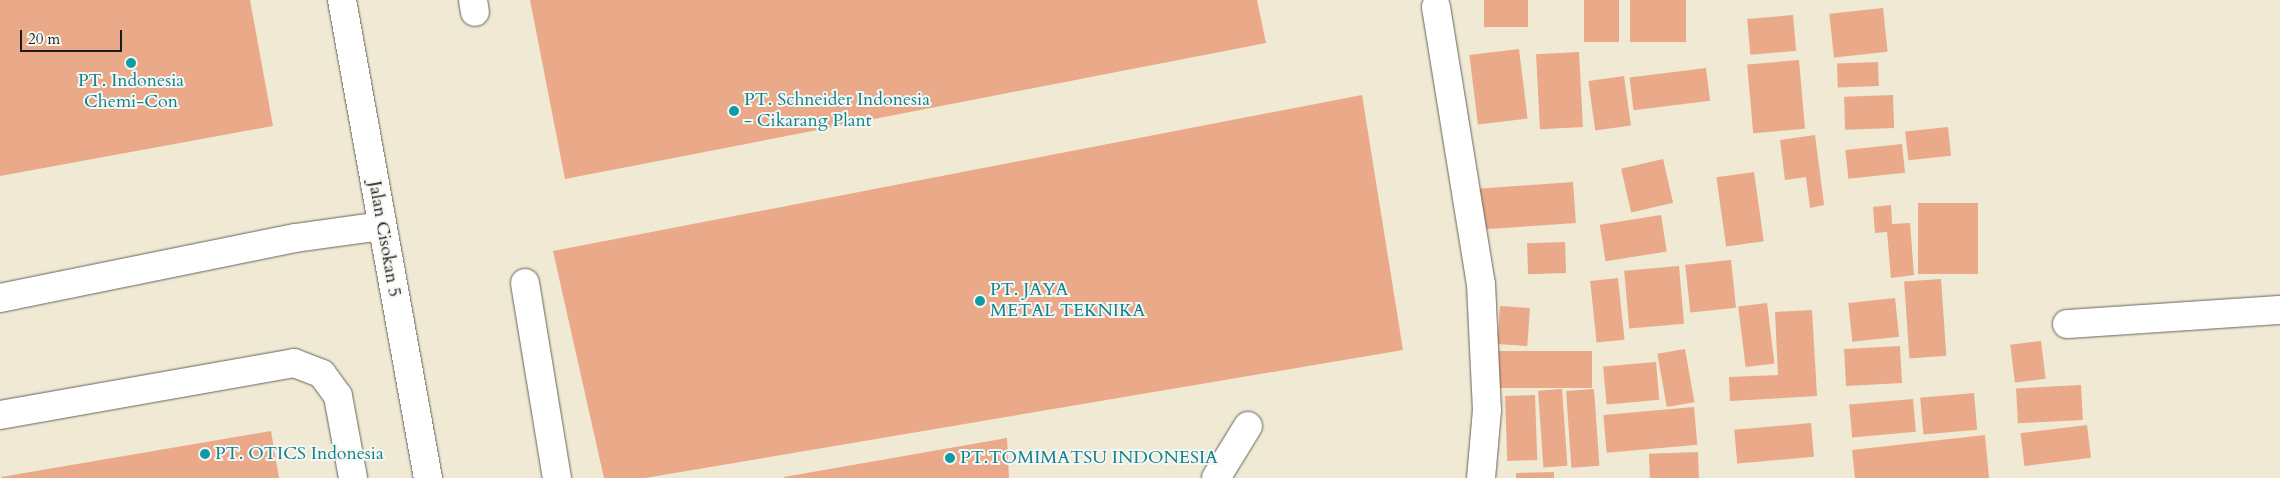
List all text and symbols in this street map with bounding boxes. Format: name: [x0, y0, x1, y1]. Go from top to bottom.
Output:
scale bar: [22, 20, 125, 52]
text: 20 m: [28, 29, 60, 49]
marker: PT. Indonesia Chemi-Con: [125, 57, 137, 69]
place label: PT. Indonesia Chemi-Con: [78, 71, 184, 114]
place label: PT. Schneider Indonesia - Cikarang Plant: [744, 90, 930, 132]
marker: PT. Schneider Indonesia - Cikarang Plant: [728, 105, 740, 117]
street label: Jalan Cisokan 5: [363, 179, 405, 299]
place label: PT. JAYA METAL TEKNIKA: [990, 280, 1145, 322]
marker: PT. JAYA METAL TEKNIKA: [974, 295, 986, 307]
place label: PT. OTICS Indonesia: [215, 443, 384, 465]
place label: PT.TOMIMATSU INDONESIA: [960, 447, 1218, 469]
marker: PT. OTICS Indonesia: [199, 448, 211, 460]
marker: PT.TOMIMATSU INDONESIA: [944, 452, 956, 464]

